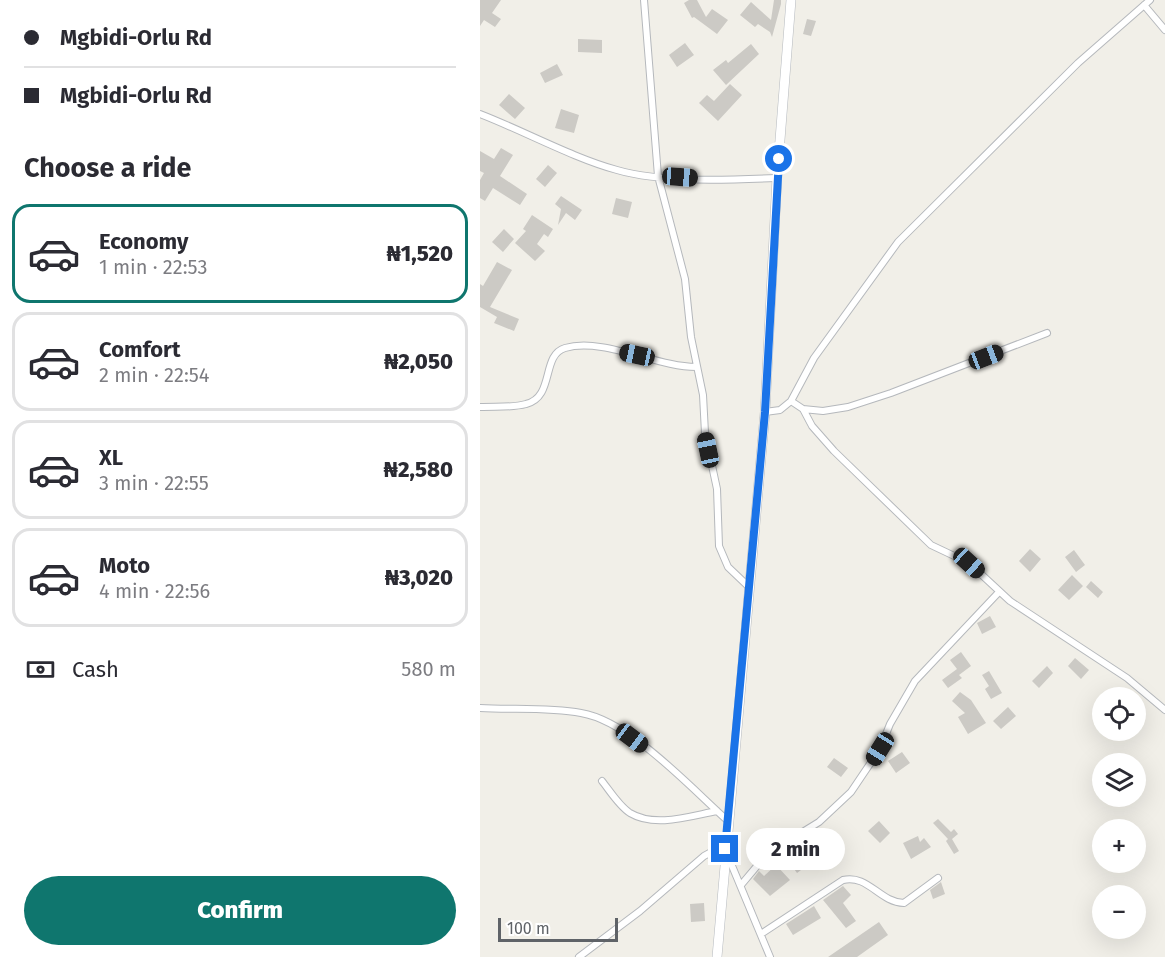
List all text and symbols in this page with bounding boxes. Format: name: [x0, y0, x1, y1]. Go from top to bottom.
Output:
text: Mgbidi-Orlu Rd: [60, 24, 212, 51]
text: Mgbidi-Orlu Rd: [60, 82, 212, 109]
route start: [765, 145, 792, 172]
text: Choose a ride: [24, 152, 191, 184]
car: [661, 167, 699, 187]
icon: car: [27, 227, 81, 281]
text: Economy: [99, 228, 188, 255]
text: ₦1,520: [386, 240, 453, 267]
text: 1 min · 22:53: [99, 255, 207, 279]
icon: car: [27, 335, 81, 389]
text: Comfort: [99, 336, 180, 363]
car: [618, 342, 656, 368]
car: [966, 342, 1006, 372]
text: ₦2,050: [384, 348, 453, 375]
text: 2 min · 22:54: [99, 363, 209, 387]
car: [695, 431, 721, 469]
icon: car: [27, 443, 81, 497]
text: XL: [99, 444, 123, 471]
text: ₦2,580: [384, 456, 453, 483]
text: 3 min · 22:55: [99, 471, 209, 495]
car: [950, 544, 988, 582]
icon: car: [27, 551, 81, 605]
text: Moto: [99, 552, 150, 579]
text: ₦3,020: [385, 564, 453, 591]
text: 4 min · 22:56: [99, 579, 210, 603]
icon: cash: [24, 653, 57, 686]
text: Cash: [72, 656, 119, 683]
text: 580 m: [401, 657, 456, 681]
map controls: [1092, 687, 1146, 939]
button: locate: [1092, 687, 1146, 741]
car: [612, 720, 652, 756]
car: [863, 729, 897, 769]
button: layers: [1092, 753, 1146, 807]
button: +: [1092, 819, 1146, 873]
callout: 2 min: [746, 828, 845, 870]
route end: [711, 835, 738, 862]
text: 2 min: [771, 837, 820, 861]
button: Confirm: [24, 876, 456, 945]
button: −: [1092, 885, 1146, 939]
scale bar: [498, 915, 618, 942]
text: 100 m: [507, 919, 550, 938]

